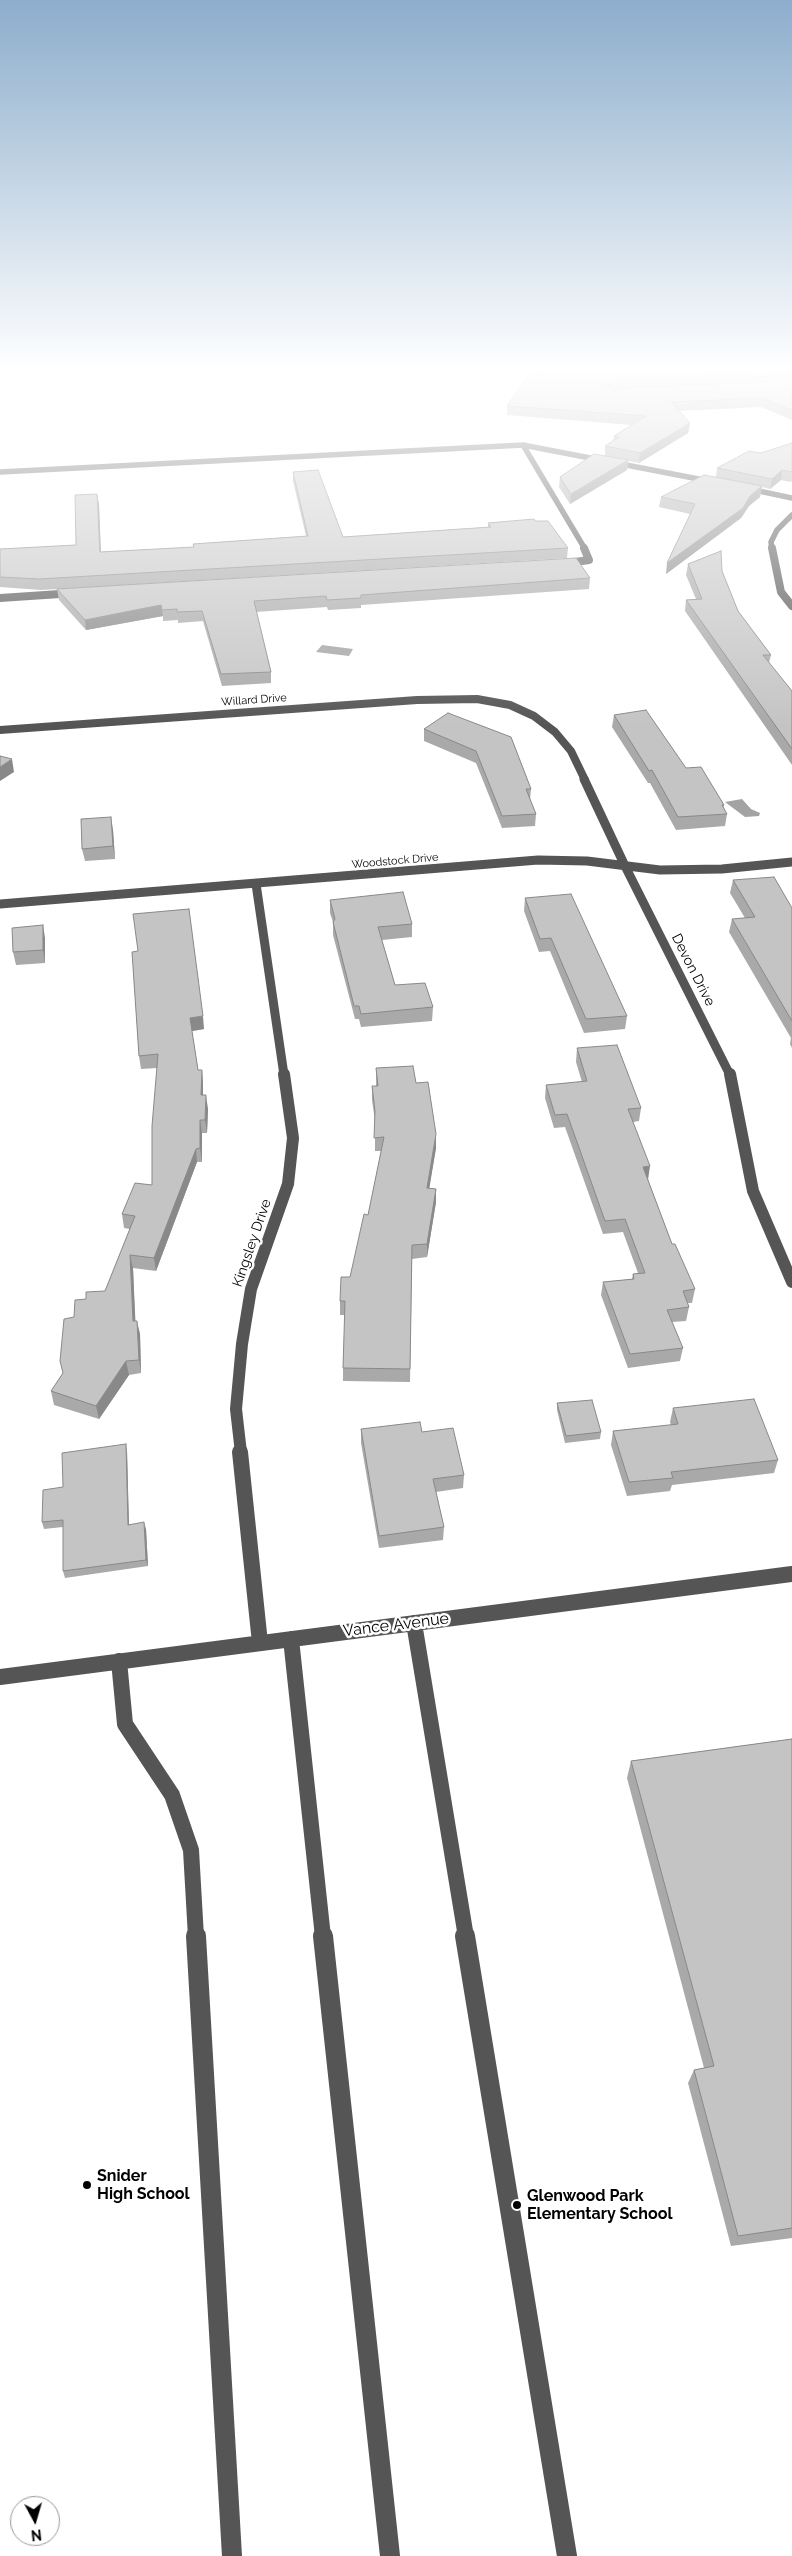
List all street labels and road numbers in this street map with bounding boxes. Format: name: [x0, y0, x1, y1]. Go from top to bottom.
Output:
street label: Willard Drive: [221, 691, 287, 709]
street label: Woodstock Drive: [351, 851, 439, 871]
street label: Devon Drive: [668, 931, 718, 1009]
street label: Kingsley Drive: [229, 1197, 275, 1289]
street label: Vance Avenue: [342, 1609, 450, 1641]

